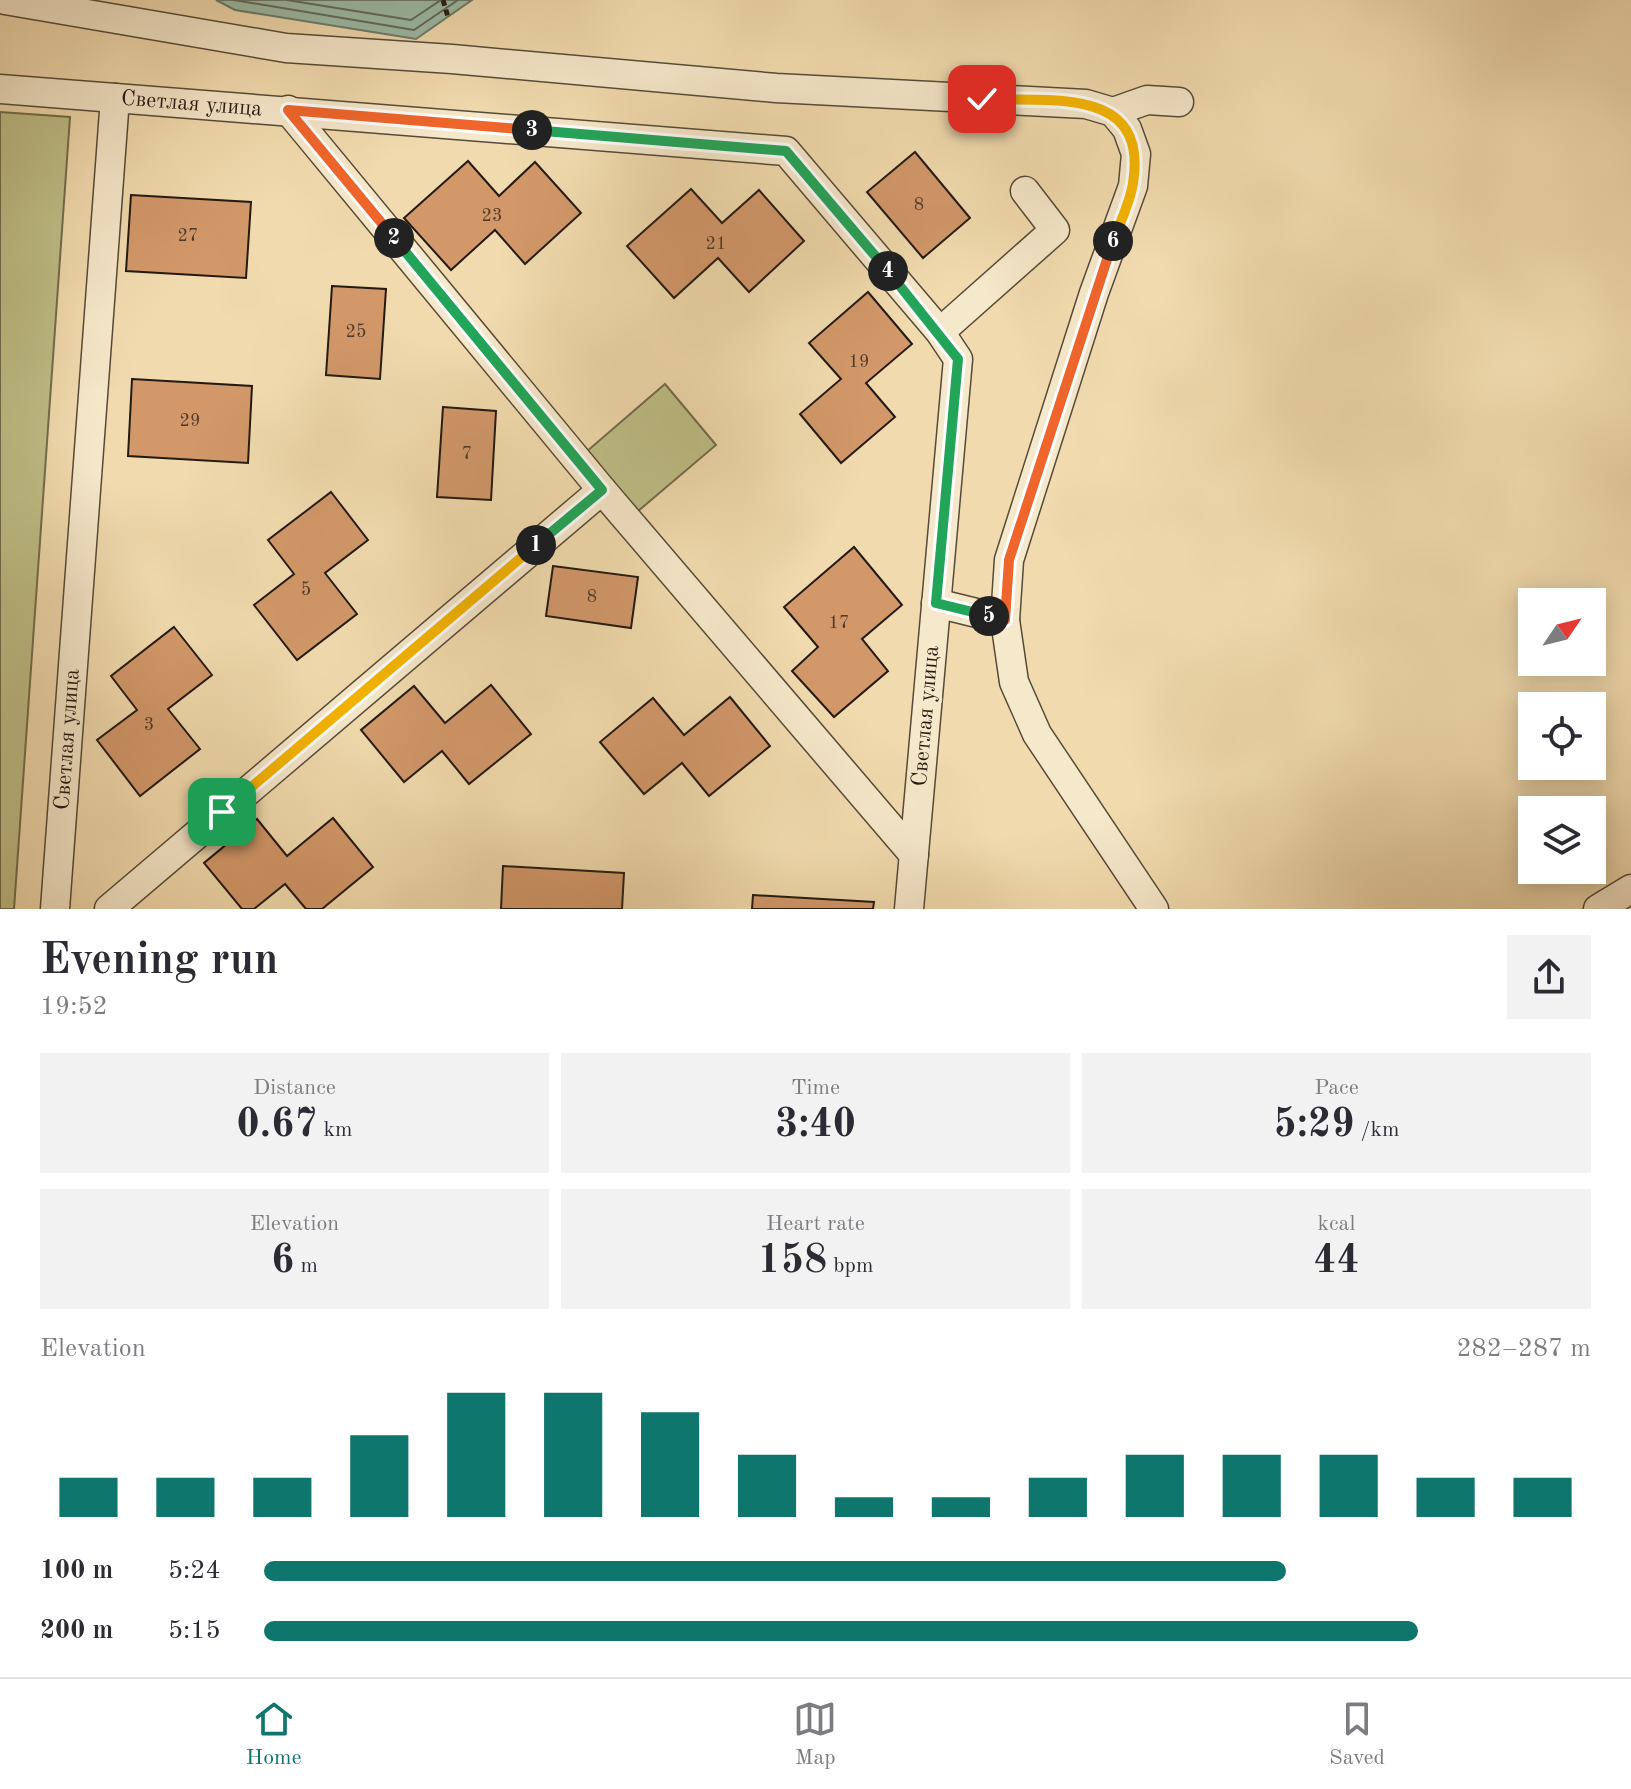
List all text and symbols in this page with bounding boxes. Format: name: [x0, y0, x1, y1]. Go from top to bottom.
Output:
pin: [948, 65, 1016, 133]
icon: check: [960, 77, 1004, 121]
street label: Светлая улица: [120, 88, 263, 121]
pin: 3: [512, 110, 552, 150]
text: 3: [526, 119, 538, 141]
house number: 8: [914, 196, 924, 214]
house number: 23: [482, 207, 502, 225]
pin: 2: [374, 218, 414, 258]
pin: 6: [1093, 221, 1133, 261]
house number: 27: [178, 227, 198, 245]
text: 2: [388, 227, 400, 249]
text: 6: [1107, 230, 1119, 252]
house number: 21: [706, 235, 726, 253]
pin: 4: [868, 251, 908, 291]
text: 4: [882, 260, 894, 282]
house number: 25: [346, 323, 366, 341]
house number: 19: [849, 353, 869, 371]
house number: 29: [180, 412, 200, 430]
house number: 7: [462, 445, 472, 463]
pin: 1: [516, 525, 556, 565]
text: 1: [530, 534, 542, 556]
house number: 5: [301, 581, 311, 599]
house number: 8: [587, 588, 597, 606]
north arrow: [1518, 588, 1606, 676]
map controls: [1518, 588, 1606, 884]
pin: 5: [969, 596, 1009, 636]
text: 5: [983, 605, 995, 627]
house number: 17: [829, 614, 849, 632]
street label: Светлая улица: [909, 645, 943, 787]
street label: Светлая улица: [51, 668, 84, 811]
button: locate: [1518, 692, 1606, 780]
house number: 3: [144, 716, 154, 734]
pin: [188, 778, 256, 846]
icon: arrive: [200, 790, 244, 834]
button: layers: [1518, 796, 1606, 884]
button: share: [1507, 935, 1591, 1019]
text: Evening run: [40, 939, 278, 983]
text: 19:52: [40, 994, 108, 1020]
text: Distance: [253, 1077, 336, 1099]
text: Time: [791, 1077, 840, 1099]
text: Pace: [1314, 1077, 1359, 1099]
text: 0.67: [237, 1106, 317, 1146]
text: 3:40: [775, 1106, 856, 1146]
text: 5:29: [1274, 1106, 1354, 1146]
text: km: [317, 1119, 352, 1141]
text: /km: [1354, 1119, 1399, 1141]
text: Elevation: [250, 1213, 339, 1235]
text: Heart rate: [766, 1213, 865, 1235]
text: kcal: [1318, 1213, 1355, 1235]
text: 6: [271, 1242, 294, 1282]
text: 158: [758, 1242, 827, 1282]
text: 44: [1313, 1242, 1360, 1282]
text: m: [294, 1255, 318, 1277]
text: bpm: [827, 1255, 873, 1277]
text: Elevation: [40, 1336, 146, 1362]
text: 282–287 m: [1456, 1336, 1591, 1362]
text: 100 m: [40, 1558, 113, 1584]
text: 5:24: [168, 1558, 221, 1584]
text: 200 m: [40, 1618, 113, 1644]
text: 5:15: [168, 1618, 221, 1644]
tab: Home: [246, 1697, 302, 1772]
tab: Map: [793, 1697, 837, 1772]
tab: Saved: [1329, 1697, 1385, 1772]

